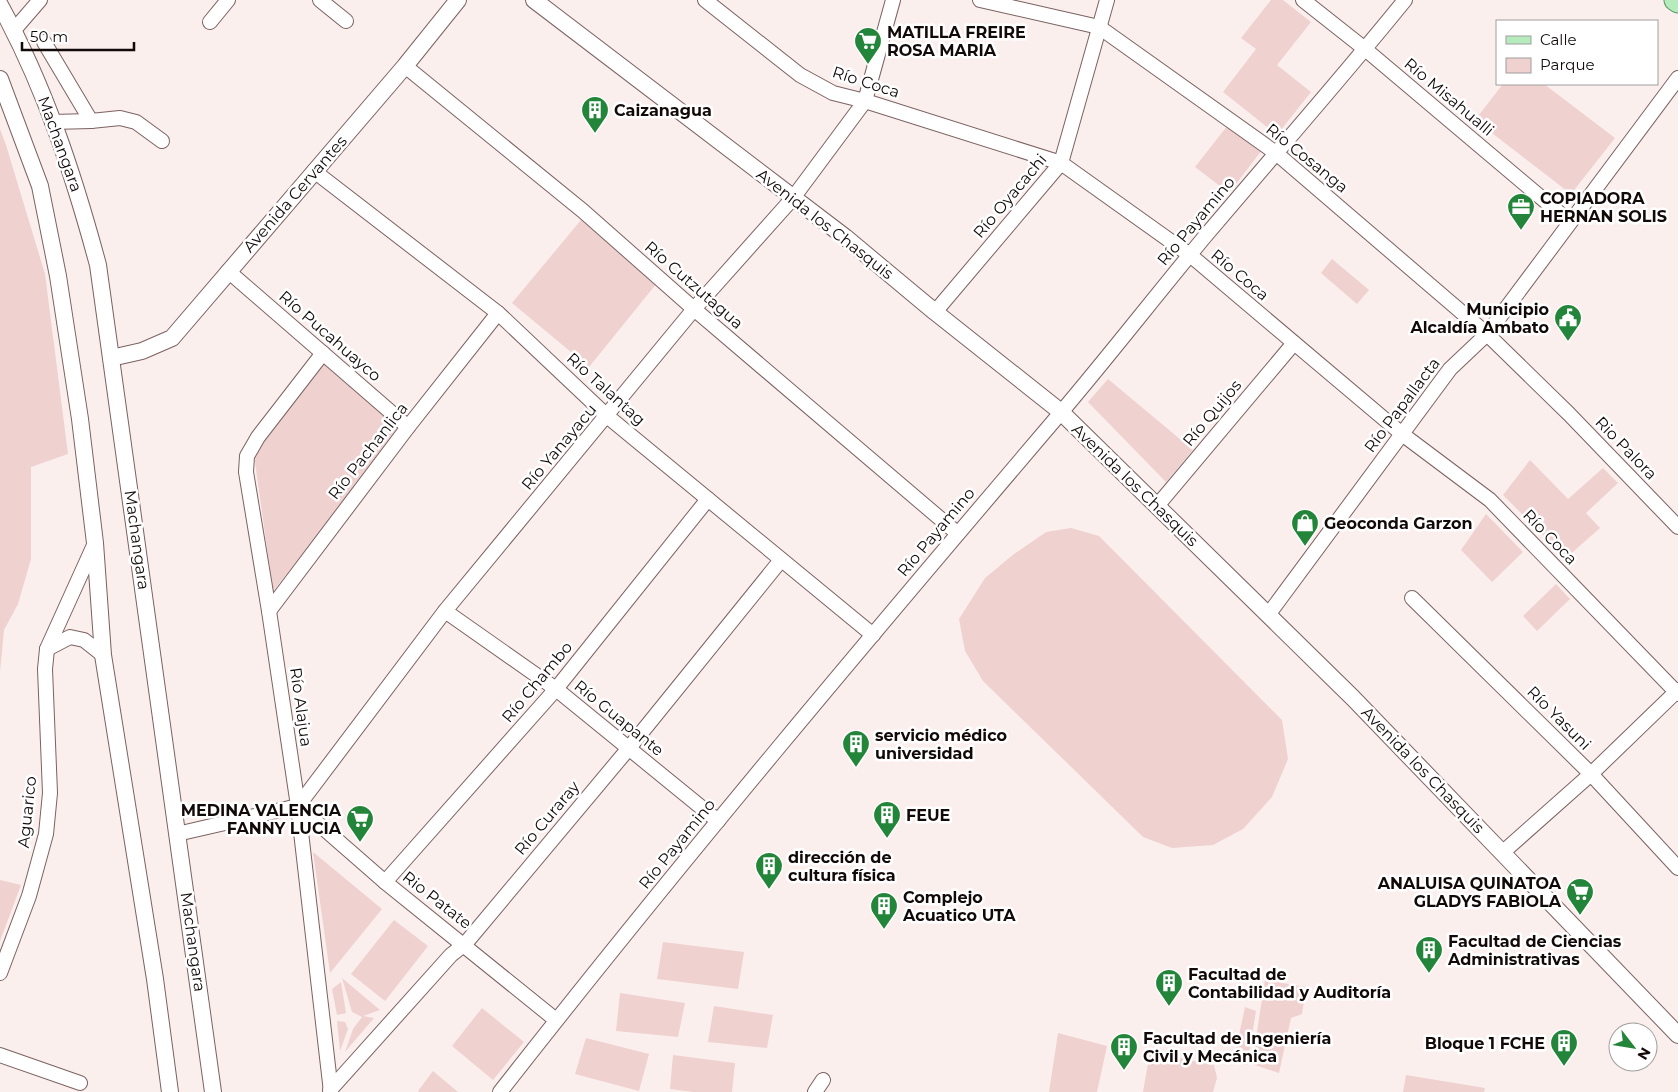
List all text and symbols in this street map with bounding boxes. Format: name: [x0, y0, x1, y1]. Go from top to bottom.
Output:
scale bar: [22, 20, 135, 52]
legend: [1496, 20, 1658, 85]
place label: MATILLA FREIRE ROSA MARIA: [887, 23, 1026, 60]
supermarket icon: MATILLA FREIRE ROSA MARIA: [853, 26, 883, 65]
text: 50 m: [30, 27, 68, 46]
text: Calle: [1540, 30, 1577, 49]
street label: Río Misahualli: [1400, 54, 1498, 140]
text: Parque: [1540, 55, 1595, 74]
street label: Río Coca: [830, 62, 902, 102]
street label: Machangara: [34, 94, 86, 194]
building icon: Caizanagua: [580, 95, 610, 134]
place label: Caizanagua: [614, 101, 712, 120]
street label: Río Cosanga: [1262, 119, 1352, 197]
street label: Avenida Cervantes: [239, 132, 351, 256]
street label: Río Oyacachi: [969, 150, 1051, 242]
street label: Avenida los Chasquis: [753, 165, 897, 283]
street label: Río Payamino: [1153, 173, 1239, 269]
place label: COPIADORA HERNAN SOLIS: [1540, 189, 1667, 226]
office icon: COPIADORA HERNAN SOLIS: [1506, 192, 1536, 231]
street label: Río Cutzutagua: [641, 237, 747, 333]
street label: Río Coca: [1207, 245, 1273, 305]
street label: Río Pucahuayco: [275, 287, 385, 385]
place label: Municipio Alcaldía Ambato: [1410, 300, 1549, 337]
public building icon: Municipio Alcaldía Ambato: [1553, 303, 1583, 342]
street label: Río Talantag: [563, 349, 649, 429]
street label: Río Papallacta: [1360, 354, 1444, 456]
street label: Río Quijos: [1179, 376, 1245, 450]
street label: Río Pachanlica: [324, 399, 412, 503]
street label: Río Yanayacu: [518, 400, 600, 494]
street label: Rio Palora: [1591, 413, 1661, 483]
street label: Avenida los Chasquis: [1068, 420, 1202, 550]
street label: Río Payamino: [893, 484, 979, 580]
street label: Machangara: [121, 489, 153, 591]
street label: Río Coca: [1519, 505, 1581, 569]
shop icon: Geoconda Garzon: [1290, 508, 1320, 547]
place label: Geoconda Garzon: [1324, 514, 1473, 533]
street label: Río Chambo: [498, 638, 576, 726]
street label: Río Alajua: [286, 666, 316, 748]
street label: Río Guapante: [570, 676, 668, 760]
street label: Río Yasuni: [1523, 682, 1595, 754]
street label: Avenida los Chasquis: [1358, 703, 1488, 837]
place label: servicio médico universidad: [875, 726, 1007, 763]
building icon: servicio médico universidad: [841, 729, 871, 768]
street label: Aguarico: [14, 775, 40, 849]
street label: Río Curaray: [511, 777, 584, 859]
street label: Río Payamino: [635, 795, 719, 893]
building icon: FEUE: [872, 800, 902, 839]
place label: MEDINA VALENCIA FANNY LUCIA: [181, 801, 342, 838]
supermarket icon: MEDINA VALENCIA FANNY LUCIA: [345, 804, 375, 843]
place label: FEUE: [906, 806, 950, 825]
place label: dirección de cultura física: [788, 848, 896, 885]
building icon: dirección de cultura física: [754, 851, 784, 890]
street label: Rio Patate: [399, 867, 475, 933]
place label: ANALUISA QUINATOA GLADYS FABIOLA: [1377, 874, 1562, 911]
supermarket icon: ANALUISA QUINATOA GLADYS FABIOLA: [1565, 877, 1595, 916]
place label: Complejo Acuatico UTA: [902, 888, 1016, 925]
street label: Machangara: [177, 891, 209, 993]
building icon: Complejo Acuatico UTA: [869, 891, 899, 930]
place label: Facultad de Ciencias Administrativas: [1447, 932, 1622, 969]
building icon: Facultad de Ciencias Administrativas: [1414, 935, 1444, 974]
place label: Facultad de Contabilidad y Auditoría: [1188, 965, 1391, 1002]
building icon: Facultad de Contabilidad y Auditoría: [1154, 968, 1184, 1007]
north arrow: [1608, 1022, 1658, 1072]
building icon: Bloque 1 FCHE: [1549, 1028, 1579, 1067]
place label: Facultad de Ingeniería Civil y Mecánica: [1143, 1029, 1331, 1066]
building icon: Facultad de Ingeniería Civil y Mecánica: [1109, 1032, 1139, 1071]
place label: Bloque 1 FCHE: [1425, 1034, 1545, 1053]
text: N: [1634, 1044, 1655, 1063]

